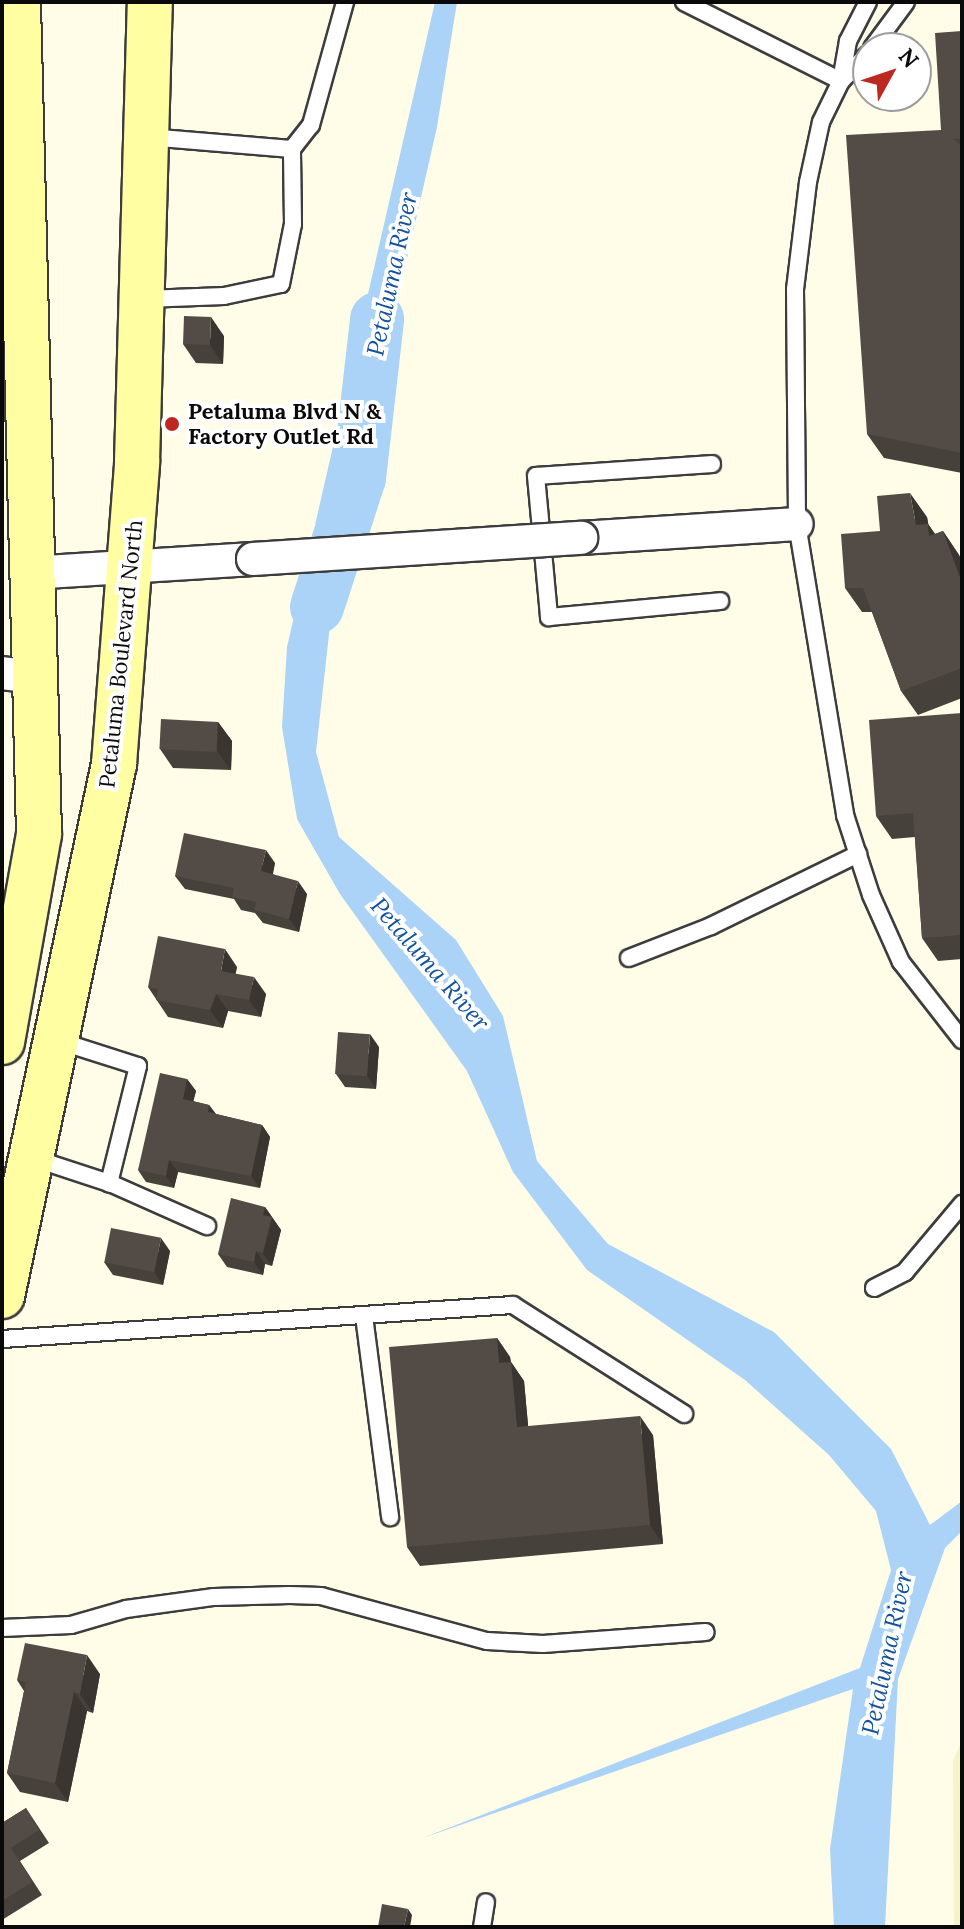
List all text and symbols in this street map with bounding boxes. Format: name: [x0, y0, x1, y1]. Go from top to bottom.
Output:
north arrow: [852, 32, 932, 112]
text: N: [893, 42, 925, 73]
water label: Petaluma River: [361, 189, 423, 359]
place label: Petaluma Blvd N & Factory Outlet Rd: [188, 398, 381, 450]
marker: Petaluma Blvd N & Factory Outlet Rd: [163, 415, 181, 433]
street label: Petaluma Boulevard North: [94, 519, 148, 789]
water label: Petaluma River: [364, 892, 496, 1036]
water label: Petaluma River: [856, 1568, 918, 1738]

